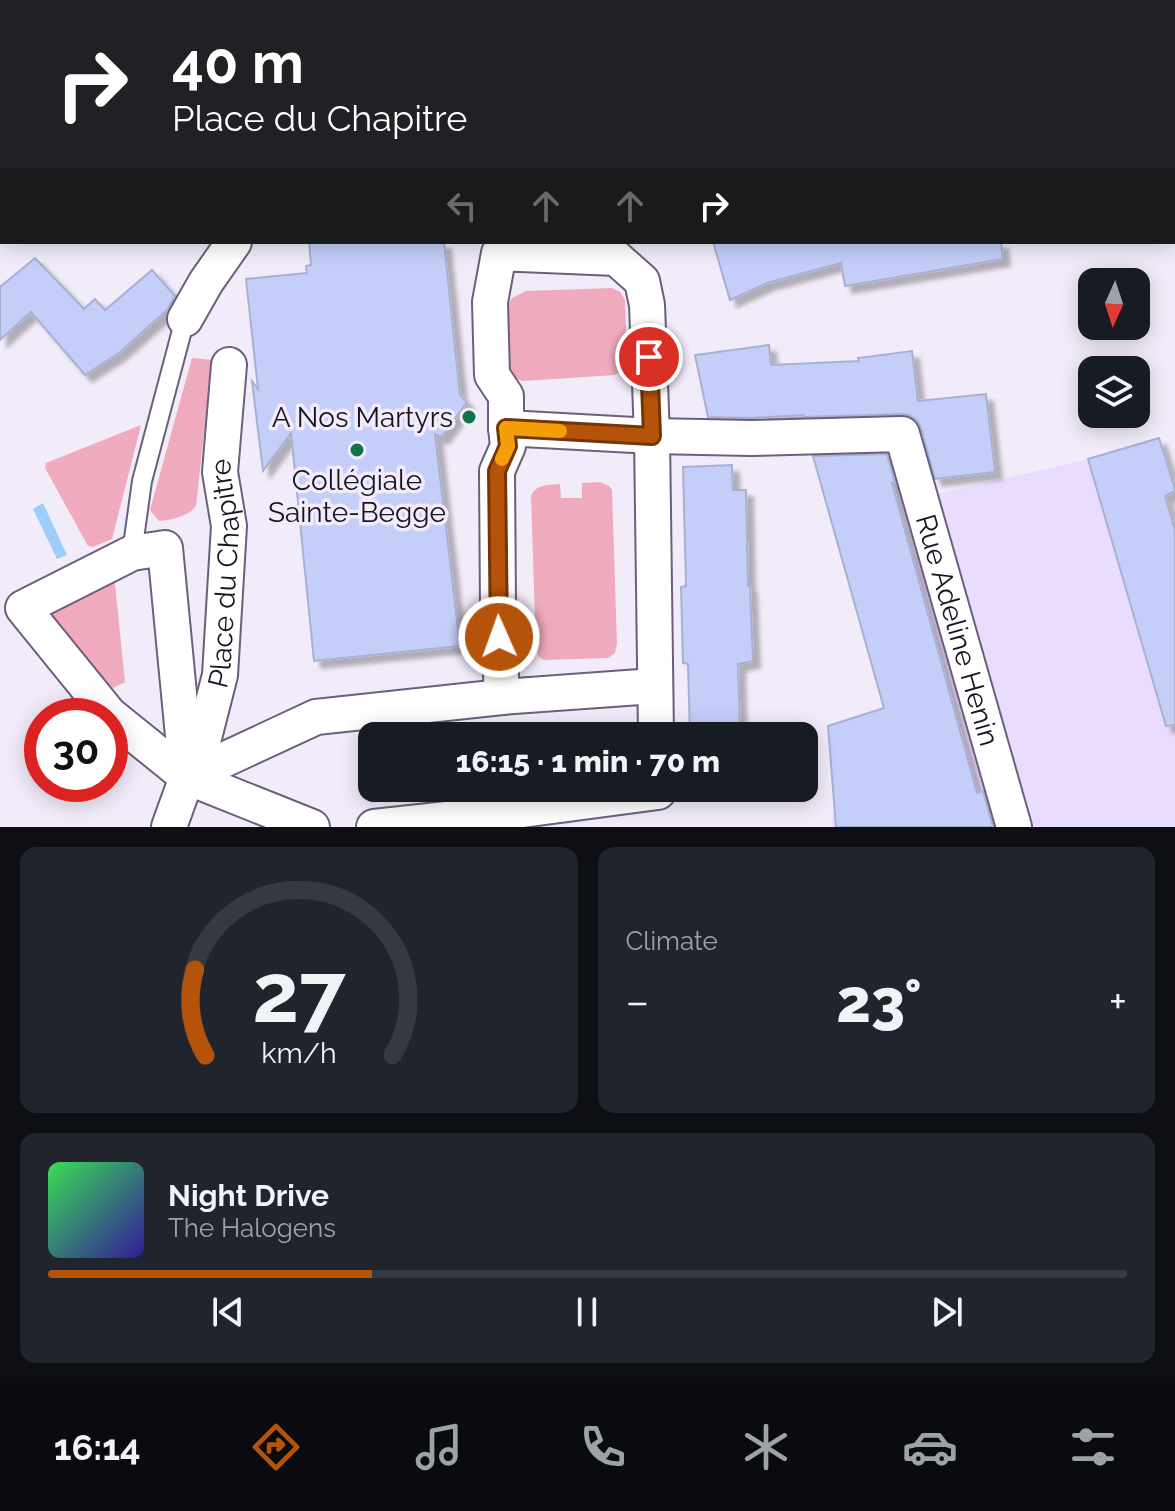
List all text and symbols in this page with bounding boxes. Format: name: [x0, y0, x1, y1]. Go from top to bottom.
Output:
text: 40 m: [172, 30, 304, 96]
icon: right: [40, 32, 144, 136]
text: Place du Chapitre: [172, 97, 467, 139]
icon: left: [440, 184, 484, 228]
icon: ahead: [524, 184, 568, 228]
icon: ahead: [608, 184, 652, 228]
icon: right: [692, 184, 736, 228]
north arrow: [1078, 268, 1150, 340]
map controls: [1078, 268, 1150, 428]
pin: [615, 323, 683, 391]
icon: arrive: [627, 335, 671, 379]
button: layers: [1078, 356, 1150, 428]
place label: A Nos Martyrs: [272, 401, 453, 434]
marker: A Nos Martyrs: [460, 408, 478, 426]
marker: Collégiale Sainte-Begge: [348, 441, 366, 459]
street label: Place du Chapitre: [201, 457, 246, 691]
place label: Collégiale Sainte-Begge: [268, 464, 446, 529]
street label: Rue Adeline Henin: [909, 510, 1006, 749]
position arrow: [457, 595, 541, 679]
speed limit sign: 30: [24, 698, 128, 802]
text: 16:15 · 1 min · 70 m: [456, 744, 720, 779]
text: Climate: [626, 926, 718, 956]
text: 27: [252, 944, 346, 1041]
text: 23°: [836, 966, 922, 1036]
text: −: [626, 976, 649, 1027]
text: +: [1109, 976, 1127, 1027]
text: km/h: [261, 1036, 336, 1070]
text: Night Drive: [168, 1178, 329, 1213]
text: The Halogens: [168, 1213, 336, 1243]
icon: previous: [206, 1290, 250, 1334]
icon: pause: [565, 1290, 609, 1334]
icon: next: [925, 1290, 969, 1334]
icon: directions: [248, 1419, 304, 1475]
icon: music: [411, 1419, 467, 1475]
icon: phone: [575, 1419, 631, 1475]
icon: climate: [738, 1419, 794, 1475]
icon: car: [902, 1419, 958, 1475]
icon: filters: [1065, 1419, 1121, 1475]
text: 16:14: [54, 1426, 141, 1468]

